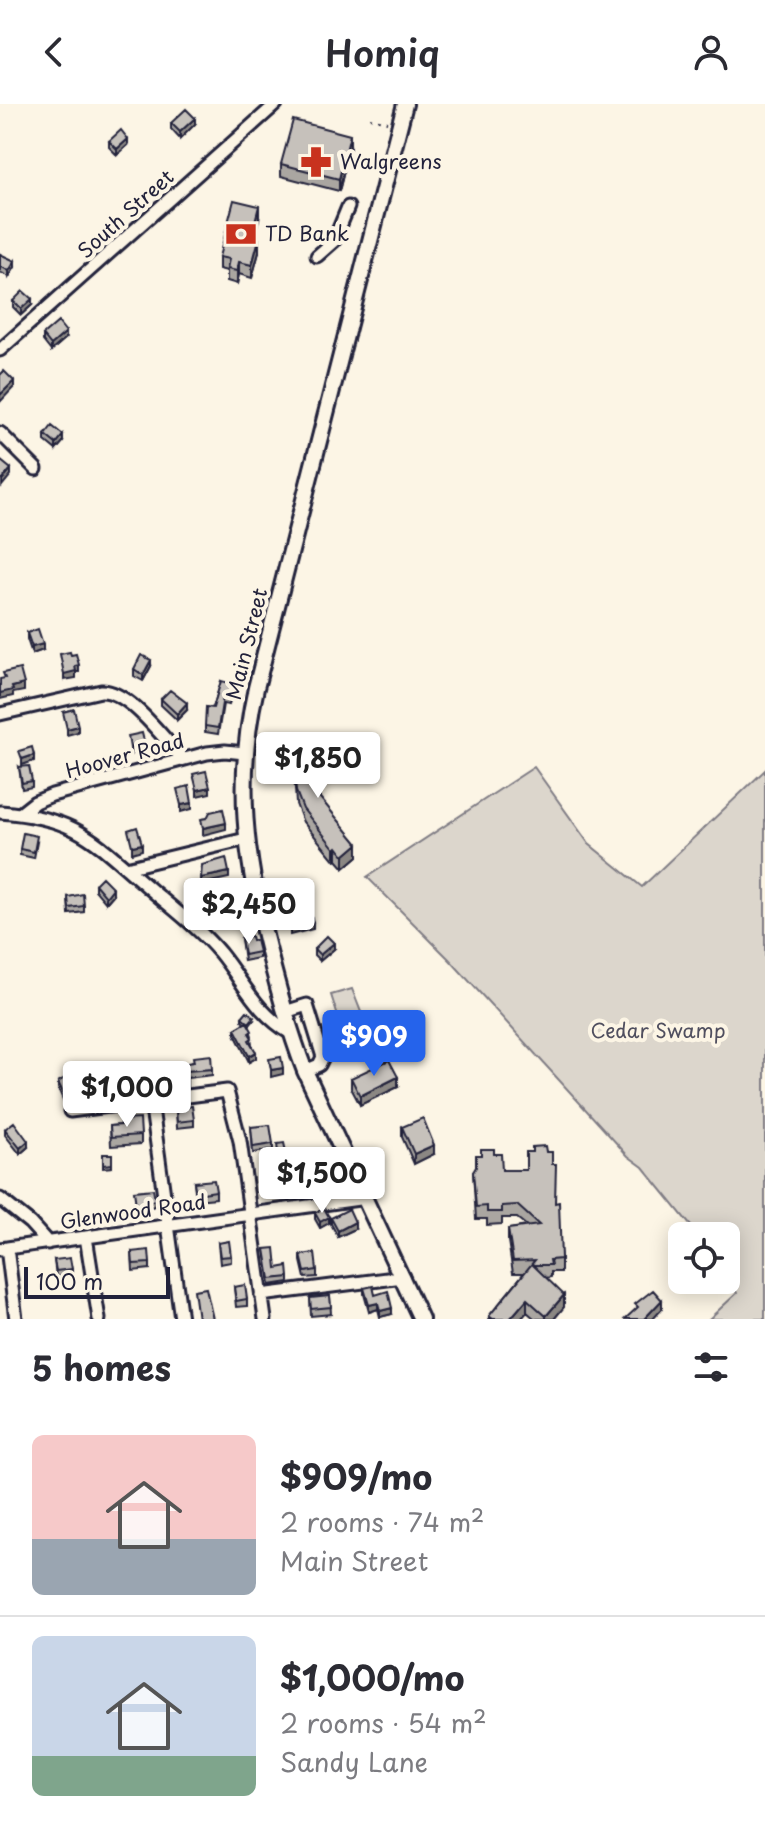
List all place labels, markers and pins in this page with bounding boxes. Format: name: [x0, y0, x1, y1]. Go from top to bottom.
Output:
pharmacy icon: Walgreens: [299, 145, 333, 179]
place label: Walgreens: [340, 146, 442, 176]
bank icon: TD Bank: [224, 217, 258, 251]
place label: TD Bank: [265, 218, 349, 248]
pin: $1,850: [253, 732, 383, 800]
pin: $2,450: [184, 878, 314, 946]
pin: $909: [327, 1010, 421, 1078]
pin: $1,000: [62, 1061, 192, 1129]
pin: $1,500: [257, 1147, 387, 1215]

